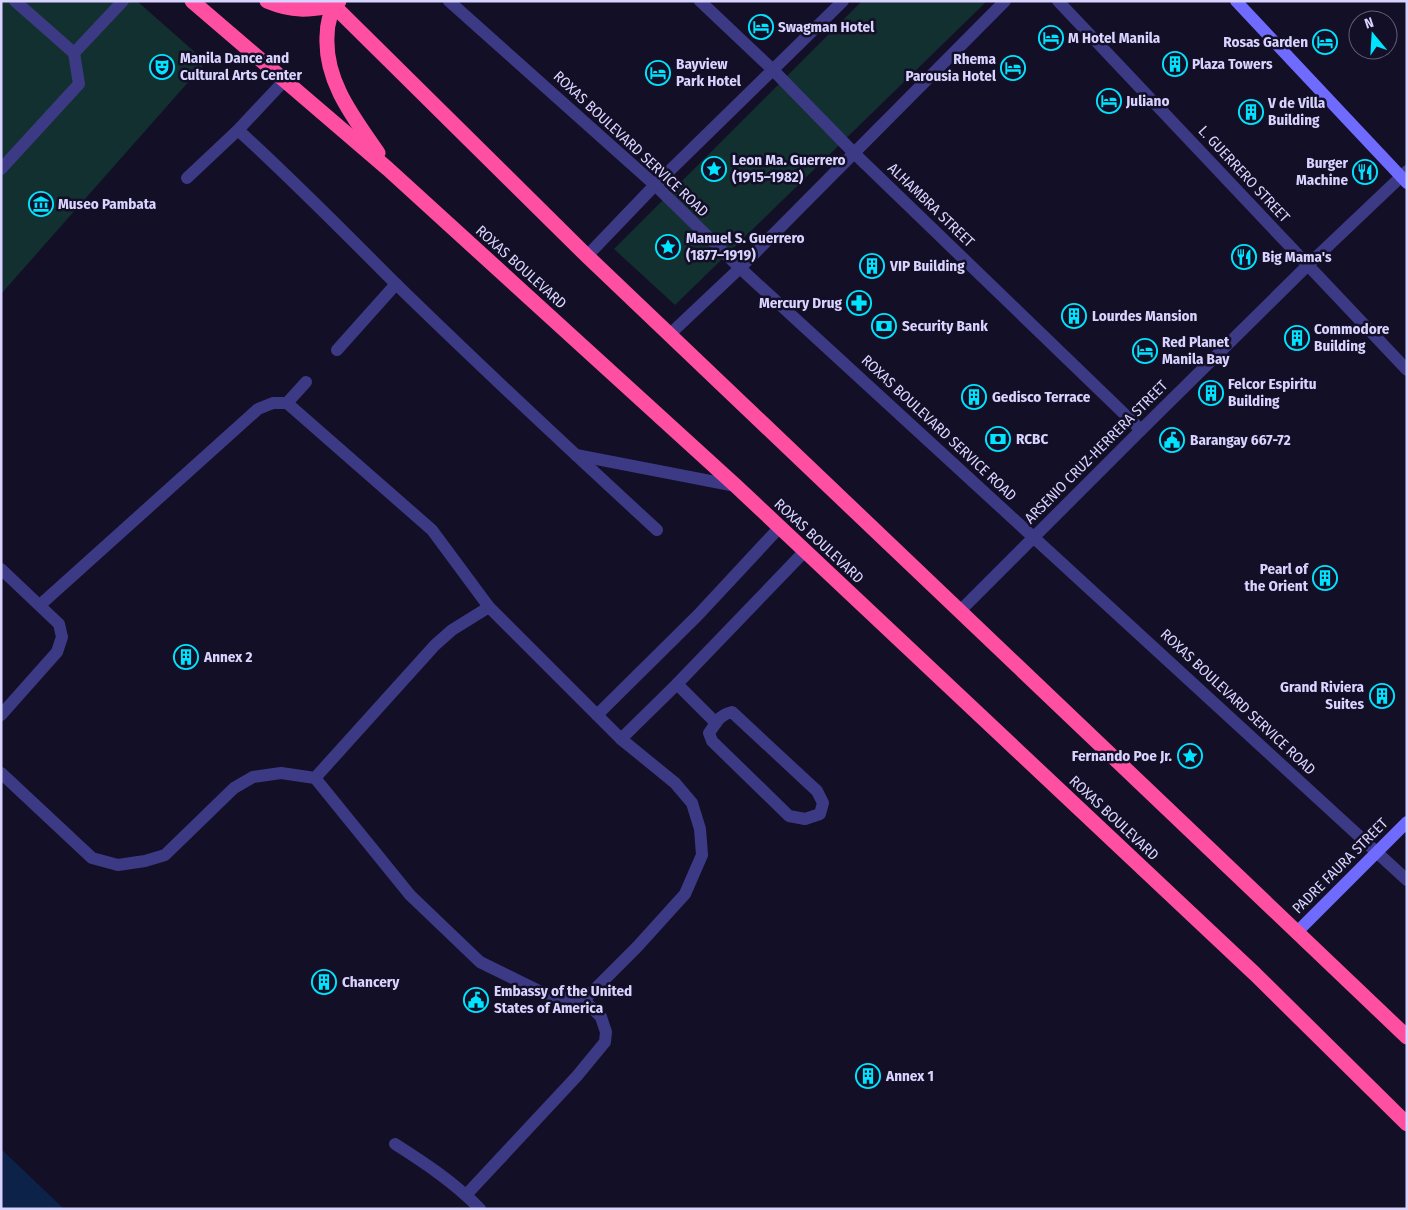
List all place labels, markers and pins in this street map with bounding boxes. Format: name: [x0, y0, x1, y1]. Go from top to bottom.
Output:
hotel icon: Swagman Hotel: [748, 14, 774, 40]
place label: Swagman Hotel: [778, 18, 875, 36]
hotel icon: M Hotel Manila: [1038, 25, 1064, 51]
place label: M Hotel Manila: [1068, 29, 1161, 47]
hotel icon: Rosas Garden: [1312, 29, 1338, 55]
place label: Rosas Garden: [1223, 33, 1308, 51]
place label: Manila Dance and Cultural Arts Center: [180, 49, 302, 84]
place label: Rhema Parousia Hotel: [905, 50, 997, 85]
building icon: Plaza Towers: [1162, 51, 1188, 77]
theatre icon: Manila Dance and Cultural Arts Center: [149, 54, 175, 80]
place label: Bayview Park Hotel: [676, 55, 742, 90]
hotel icon: Rhema Parousia Hotel: [1000, 55, 1026, 81]
place label: Plaza Towers: [1192, 55, 1273, 73]
hotel icon: Bayview Park Hotel: [645, 60, 671, 86]
hotel icon: Juliano: [1096, 88, 1122, 114]
place label: Juliano: [1125, 92, 1169, 110]
place label: V de Villa Building: [1267, 94, 1326, 129]
building icon: V de Villa Building: [1238, 99, 1264, 125]
place label: Leon Ma. Guerrero (1915–1982): [732, 151, 846, 186]
place label: Burger Machine: [1296, 154, 1349, 189]
place icon: Leon Ma. Guerrero (1915–1982): [701, 156, 727, 182]
restaurant icon: Burger Machine: [1352, 159, 1378, 185]
museum icon: Museo Pambata: [28, 191, 54, 217]
place label: Museo Pambata: [58, 195, 157, 213]
place label: Manuel S. Guerrero (1877–1919): [686, 229, 805, 264]
place icon: Manuel S. Guerrero (1877–1919): [655, 234, 681, 260]
restaurant icon: Big Mama's: [1231, 244, 1257, 270]
place label: Big Mama's: [1262, 248, 1332, 266]
building icon: VIP Building: [859, 253, 885, 279]
place label: VIP Building: [889, 257, 965, 275]
pharmacy icon: Mercury Drug: [846, 290, 872, 316]
place label: Mercury Drug: [759, 294, 843, 312]
building icon: Lourdes Mansion: [1061, 303, 1087, 329]
place label: Lourdes Mansion: [1092, 307, 1198, 325]
bank icon: Security Bank: [871, 313, 897, 339]
place label: Security Bank: [902, 317, 988, 335]
place label: Commodore Building: [1314, 320, 1390, 355]
building icon: Commodore Building: [1284, 325, 1310, 351]
place label: Red Planet Manila Bay: [1162, 333, 1230, 368]
hotel icon: Red Planet Manila Bay: [1132, 338, 1158, 364]
place label: Felcor Espiritu Building: [1228, 375, 1317, 410]
building icon: Felcor Espiritu Building: [1198, 380, 1224, 406]
building icon: Gedisco Terrace: [961, 384, 987, 410]
place label: Gedisco Terrace: [992, 388, 1091, 406]
bank icon: RCBC: [985, 426, 1011, 452]
public building icon: Barangay 667-72: [1159, 427, 1185, 453]
place label: RCBC: [1016, 430, 1048, 448]
place label: Barangay 667-72: [1190, 431, 1291, 449]
place label: Pearl of the Orient: [1245, 560, 1309, 595]
building icon: Pearl of the Orient: [1312, 565, 1338, 591]
building icon: Annex 2: [173, 644, 199, 670]
place label: Annex 2: [203, 648, 252, 666]
place label: Grand Riviera Suites: [1280, 678, 1365, 713]
building icon: Grand Riviera Suites: [1369, 683, 1395, 709]
place icon: Fernando Poe Jr.: [1177, 743, 1203, 769]
place label: Fernando Poe Jr.: [1072, 747, 1173, 765]
building icon: Chancery: [311, 969, 337, 995]
place label: Chancery: [342, 973, 400, 991]
place label: Embassy of the United States of America: [494, 982, 632, 1017]
public building icon: Embassy of the United States of America: [463, 987, 489, 1013]
building icon: Annex 1: [855, 1063, 881, 1089]
place label: Annex 1: [885, 1067, 934, 1085]

